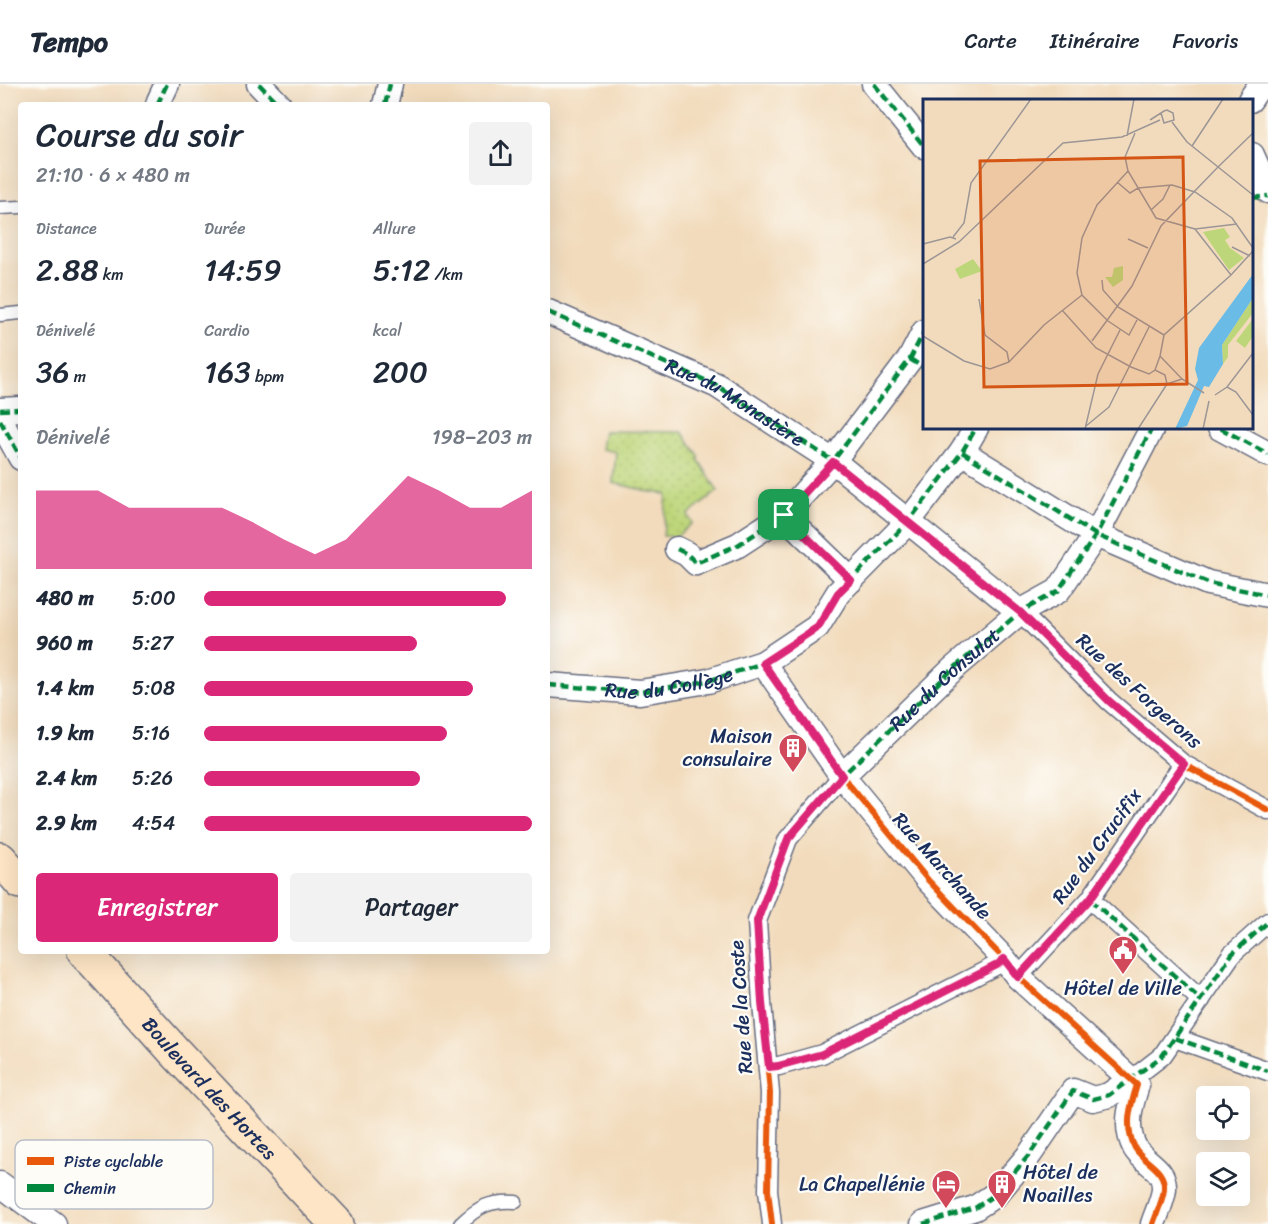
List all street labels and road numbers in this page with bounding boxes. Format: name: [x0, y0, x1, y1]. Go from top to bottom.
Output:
street label: Rue du Monastère: [660, 348, 813, 456]
street label: Rue du Consulat: [880, 618, 1008, 740]
street label: Rue des Forgerons: [1068, 624, 1211, 758]
street label: Rue du Collège: [604, 656, 738, 710]
street label: Rue du Crucifix: [1043, 780, 1152, 912]
street label: Rue Marchande: [884, 804, 1000, 928]
street label: Rue de la Coste: [719, 939, 763, 1075]
street label: Boulevard des Hortes: [133, 1008, 286, 1169]

